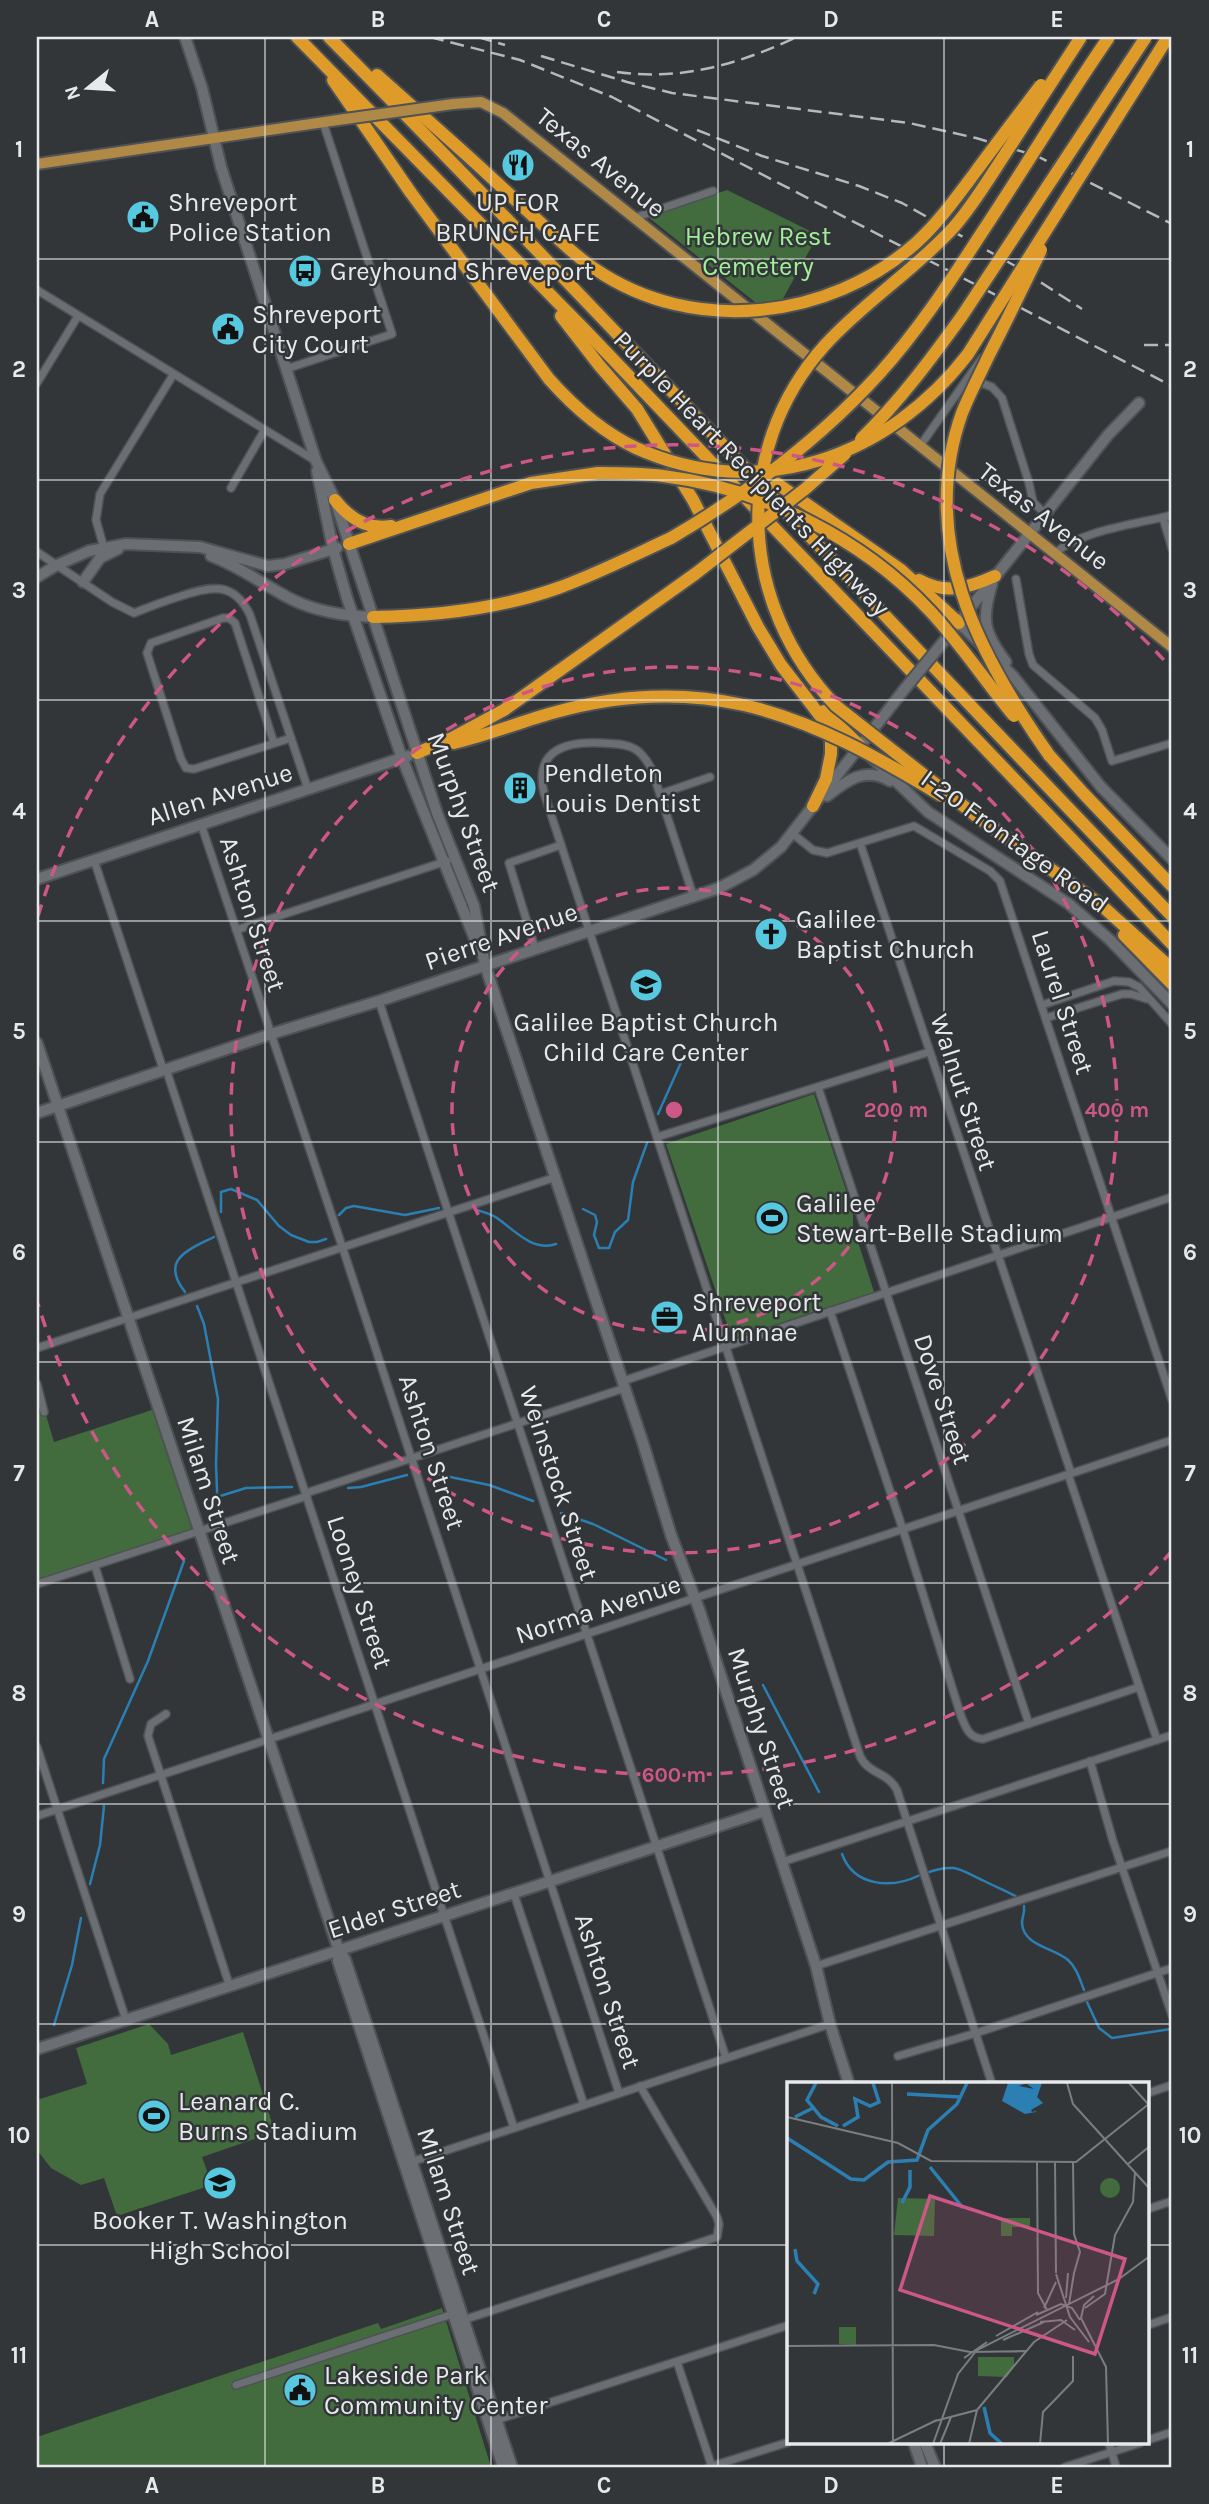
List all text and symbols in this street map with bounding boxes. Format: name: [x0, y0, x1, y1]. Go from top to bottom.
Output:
text: A: [145, 6, 159, 33]
text: B: [371, 6, 385, 33]
text: C: [597, 6, 611, 33]
text: D: [823, 6, 839, 33]
text: E: [1050, 6, 1064, 33]
north arrow: [52, 52, 122, 122]
text: N: [60, 83, 85, 103]
street label: Texas Avenue: [530, 101, 672, 224]
text: 1: [15, 136, 23, 163]
text: 1: [1186, 136, 1194, 163]
restaurant icon: UP FOR BRUNCH CAFE: [499, 146, 537, 184]
place label: Shreveport Police Station: [168, 187, 332, 248]
place label: UP FOR BRUNCH CAFE: [435, 187, 601, 248]
public building icon: Shreveport Police Station: [124, 198, 162, 236]
park label: Hebrew Rest Cemetery: [685, 221, 832, 282]
bus stop icon: Greyhound Shreveport: [286, 252, 324, 290]
place label: Greyhound Shreveport: [330, 256, 594, 287]
place label: Shreveport City Court: [252, 299, 381, 360]
public building icon: Shreveport City Court: [209, 310, 247, 348]
street label: Purple Heart Recipients Highway: [607, 324, 896, 622]
text: 2: [12, 356, 26, 383]
text: 2: [1183, 356, 1197, 383]
street label: Texas Avenue: [972, 456, 1115, 577]
text: 3: [12, 577, 26, 604]
text: 3: [1183, 577, 1197, 604]
street label: Murphy Street: [420, 728, 507, 896]
street label: Allen Avenue: [144, 757, 296, 832]
place label: Pendleton Louis Dentist: [544, 758, 701, 819]
street label: I-20 Frontage Road: [915, 763, 1114, 920]
building icon: Pendleton Louis Dentist: [501, 769, 539, 807]
text: 4: [12, 798, 26, 825]
text: 4: [1183, 798, 1197, 825]
street label: Ashton Street: [213, 833, 292, 996]
street label: Pierre Avenue: [421, 896, 582, 977]
place label: Galilee Baptist Church: [796, 904, 975, 965]
church icon: Galilee Baptist Church: [752, 915, 790, 953]
street label: Laurel Street: [1025, 926, 1100, 1078]
school or university icon: Galilee Baptist Church Child Care Center: [627, 966, 665, 1004]
place label: Galilee Baptist Church Child Care Center: [514, 1007, 778, 1068]
street label: Walnut Street: [924, 1010, 1003, 1175]
text: 5: [12, 1018, 26, 1045]
text: 5: [1183, 1018, 1197, 1045]
centre of rings: [662, 1098, 686, 1122]
text: 200 m: [864, 1098, 928, 1122]
text: 400 m: [1085, 1098, 1149, 1122]
place label: Galilee Stewart-Belle Stadium: [796, 1188, 1063, 1249]
sports icon: Galilee Stewart-Belle Stadium: [753, 1199, 791, 1237]
text: 6: [12, 1239, 26, 1266]
text: 6: [1183, 1239, 1197, 1266]
place label: Shreveport Alumnae: [692, 1287, 821, 1348]
office icon: Shreveport Alumnae: [648, 1298, 686, 1336]
street label: Dove Street: [907, 1330, 978, 1469]
street label: Ashton Street: [392, 1371, 471, 1534]
street label: Weinstock Street: [512, 1382, 605, 1584]
street label: Milam Street: [170, 1412, 247, 1568]
text: 7: [13, 1460, 25, 1487]
text: 7: [1184, 1460, 1196, 1487]
street label: Looney Street: [320, 1512, 399, 1673]
street label: Norma Avenue: [512, 1568, 685, 1651]
street label: Murphy Street: [721, 1644, 802, 1813]
text: 8: [12, 1680, 26, 1707]
text: 8: [1183, 1680, 1197, 1707]
text: 600 m: [642, 1763, 706, 1787]
street label: Elder Street: [324, 1873, 465, 1945]
text: 9: [12, 1901, 26, 1928]
text: 9: [1183, 1901, 1197, 1928]
street label: Ashton Street: [568, 1910, 647, 2073]
inset map: [787, 2082, 1150, 2444]
place label: Leanard C. Burns Stadium: [178, 2086, 358, 2147]
sports icon: Leanard C. Burns Stadium: [135, 2097, 173, 2135]
text: 10: [8, 2122, 30, 2149]
text: 10: [1179, 2122, 1201, 2149]
street label: Milam Street: [410, 2123, 487, 2279]
school or university icon: Booker T. Washington High School: [201, 2164, 239, 2202]
place label: Booker T. Washington High School: [92, 2205, 348, 2266]
text: 11: [11, 2342, 27, 2369]
text: 11: [1182, 2342, 1198, 2369]
place label: Lakeside Park Community Center: [324, 2360, 548, 2421]
public building icon: Lakeside Park Community Center: [281, 2371, 319, 2409]
text: A: [145, 2472, 159, 2499]
text: B: [371, 2472, 385, 2499]
text: C: [597, 2472, 611, 2499]
text: D: [823, 2472, 839, 2499]
text: E: [1050, 2472, 1064, 2499]

